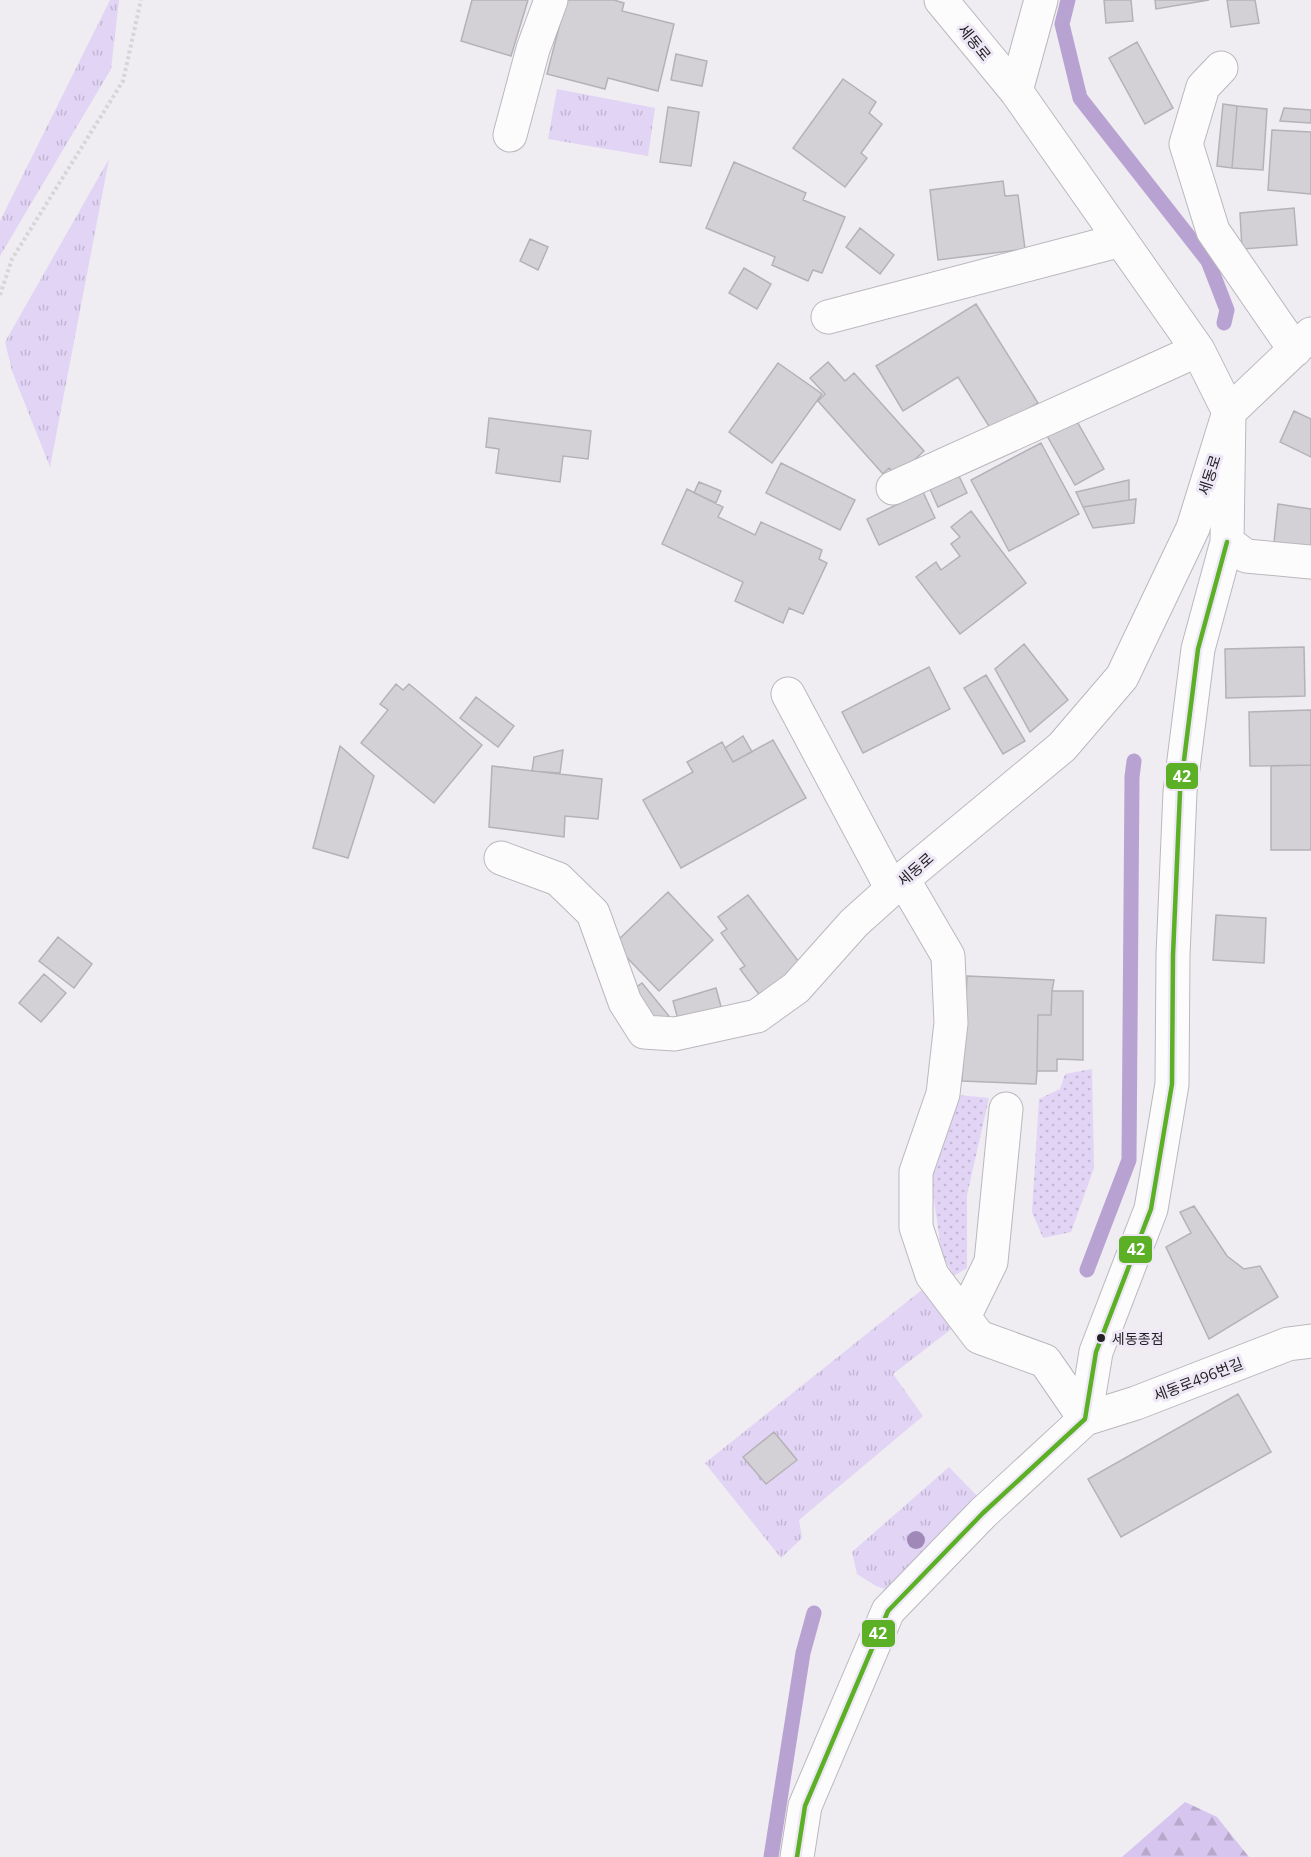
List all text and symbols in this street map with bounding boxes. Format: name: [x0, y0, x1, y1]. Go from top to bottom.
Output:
street label: 세동로: [954, 20, 996, 64]
street label: 세동로: [1193, 452, 1225, 498]
line badge: 42: [1165, 762, 1199, 790]
text: 42: [1173, 765, 1191, 787]
street label: 세동로: [893, 848, 937, 890]
line badge: 42: [1118, 1235, 1153, 1264]
text: 42: [1127, 1238, 1145, 1260]
place label: 세동종점: [1112, 1329, 1164, 1348]
marker: 세동종점: [1095, 1332, 1107, 1344]
street label: 세동로496번길: [1150, 1353, 1246, 1405]
line badge: 42: [861, 1619, 896, 1648]
text: 42: [869, 1622, 887, 1644]

